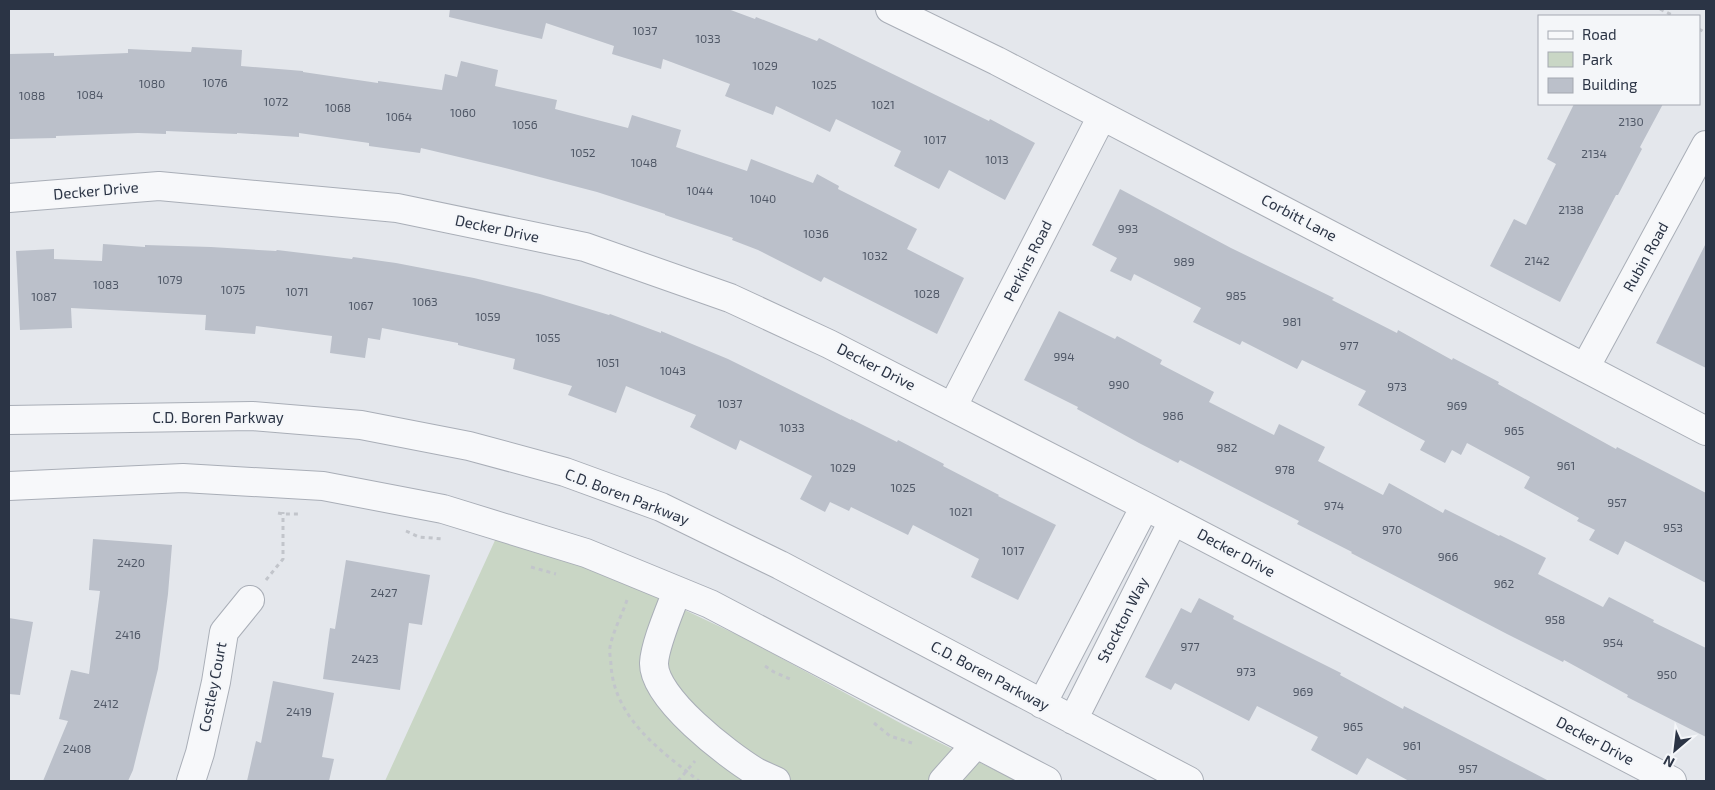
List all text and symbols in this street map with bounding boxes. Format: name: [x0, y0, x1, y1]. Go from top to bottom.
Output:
legend: [1538, 15, 1700, 105]
house number: 1037: [633, 23, 657, 37]
text: Road: [1582, 25, 1617, 43]
house number: 1033: [695, 31, 721, 45]
text: Park: [1582, 50, 1613, 68]
house number: 1029: [752, 58, 778, 72]
house number: 1076: [202, 75, 228, 89]
text: Building: [1582, 75, 1638, 93]
house number: 1080: [139, 76, 165, 90]
house number: 1025: [811, 77, 837, 91]
house number: 1084: [77, 87, 103, 101]
house number: 1088: [19, 88, 45, 102]
house number: 1072: [264, 94, 289, 108]
house number: 1021: [871, 97, 895, 111]
house number: 1068: [325, 100, 351, 114]
house number: 1060: [450, 105, 476, 119]
house number: 1064: [386, 109, 412, 123]
house number: 2130: [1618, 114, 1644, 128]
house number: 1056: [512, 117, 538, 131]
house number: 1017: [924, 132, 946, 146]
house number: 1052: [570, 145, 596, 159]
house number: 2134: [1581, 146, 1607, 160]
house number: 1013: [985, 152, 1009, 166]
house number: 1048: [631, 155, 657, 169]
street label: Decker Drive: [53, 177, 139, 203]
house number: 1044: [687, 183, 713, 197]
street label: Corbitt Lane: [1259, 190, 1340, 245]
house number: 1040: [750, 191, 776, 205]
house number: 2138: [1558, 202, 1584, 216]
street label: Decker Drive: [454, 210, 541, 246]
street label: Perkins Road: [999, 217, 1055, 304]
street label: Rubin Road: [1619, 219, 1672, 294]
house number: 993: [1118, 221, 1138, 235]
house number: 1036: [803, 226, 829, 240]
house number: 1032: [862, 248, 888, 262]
house number: 2142: [1524, 253, 1550, 267]
house number: 989: [1173, 254, 1195, 268]
house number: 1079: [157, 272, 183, 286]
house number: 1083: [93, 277, 119, 291]
house number: 1075: [221, 282, 245, 296]
house number: 1071: [286, 284, 308, 298]
house number: 1028: [914, 286, 940, 300]
house number: 985: [1226, 288, 1246, 302]
house number: 1087: [31, 289, 57, 303]
house number: 1063: [412, 294, 438, 308]
house number: 1067: [348, 298, 374, 312]
house number: 1059: [475, 309, 501, 323]
house number: 981: [1283, 314, 1301, 328]
house number: 1055: [536, 330, 560, 344]
house number: 977: [1339, 338, 1359, 352]
street label: Decker Drive: [834, 339, 919, 394]
house number: 994: [1053, 349, 1075, 363]
house number: 1051: [596, 355, 620, 369]
house number: 1043: [660, 363, 686, 377]
house number: 990: [1109, 377, 1129, 391]
house number: 973: [1387, 379, 1407, 393]
house number: 1037: [718, 396, 742, 410]
house number: 969: [1447, 398, 1467, 412]
street label: C.D. Boren Parkway: [152, 408, 284, 426]
house number: 986: [1162, 408, 1184, 422]
house number: 1033: [779, 420, 805, 434]
house number: 965: [1504, 423, 1524, 437]
house number: 982: [1217, 440, 1238, 454]
house number: 961: [1557, 458, 1575, 472]
house number: 1029: [830, 460, 856, 474]
house number: 978: [1275, 462, 1295, 476]
street label: C.D. Boren Parkway: [563, 464, 692, 528]
house number: 1025: [890, 480, 916, 494]
house number: 957: [1607, 495, 1627, 509]
house number: 974: [1324, 498, 1344, 512]
house number: 1021: [949, 504, 973, 518]
house number: 953: [1663, 520, 1683, 534]
house number: 970: [1382, 522, 1402, 536]
street label: Decker Drive: [1195, 524, 1278, 580]
house number: 1017: [1002, 543, 1024, 557]
house number: 966: [1438, 549, 1458, 563]
house number: 2420: [117, 555, 145, 569]
street label: Stockton Way: [1093, 574, 1151, 665]
house number: 962: [1494, 576, 1514, 590]
house number: 2427: [370, 585, 398, 599]
house number: 958: [1545, 612, 1565, 626]
house number: 2416: [115, 627, 141, 641]
house number: 954: [1603, 635, 1623, 649]
street label: C.D. Boren Parkway: [928, 636, 1053, 714]
house number: 977: [1180, 639, 1200, 653]
street label: Costley Court: [194, 640, 230, 733]
house number: 2423: [351, 651, 379, 665]
house number: 973: [1236, 664, 1256, 678]
house number: 950: [1657, 667, 1677, 681]
house number: 969: [1293, 684, 1313, 698]
house number: 2412: [93, 696, 119, 710]
house number: 2419: [286, 704, 312, 718]
street label: Decker Drive: [1554, 712, 1637, 768]
house number: 965: [1343, 719, 1363, 733]
north arrow: [1650, 725, 1700, 775]
house number: 961: [1403, 738, 1421, 752]
house number: 2408: [63, 741, 91, 755]
text: N: [1660, 752, 1677, 772]
house number: 957: [1458, 761, 1478, 775]

